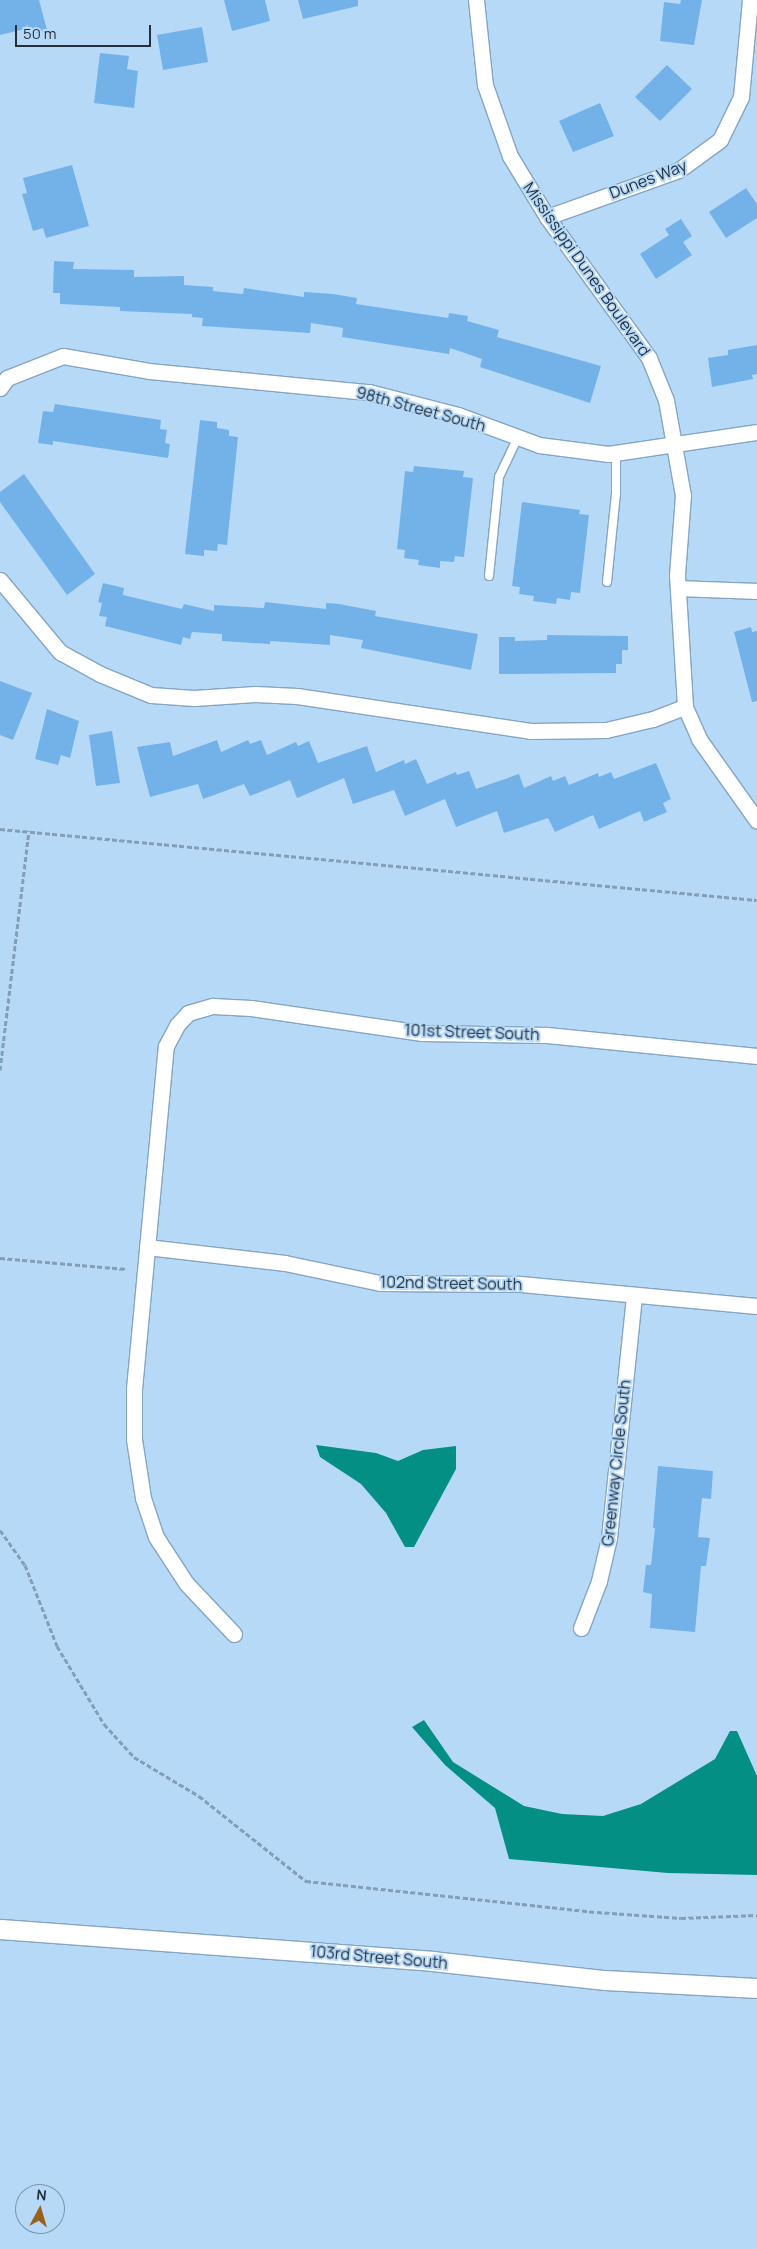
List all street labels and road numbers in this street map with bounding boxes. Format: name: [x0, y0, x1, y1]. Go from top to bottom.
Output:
street label: Dunes Way: [606, 155, 690, 203]
street label: Mississippi Dunes Boulevard: [519, 178, 655, 360]
street label: 98th Street South: [354, 382, 488, 436]
street label: 101st Street South: [404, 1020, 540, 1044]
street label: 102nd Street South: [380, 1272, 522, 1294]
street label: Greenway Circle South: [598, 1379, 634, 1547]
street label: 103rd Street South: [309, 1941, 449, 1973]

